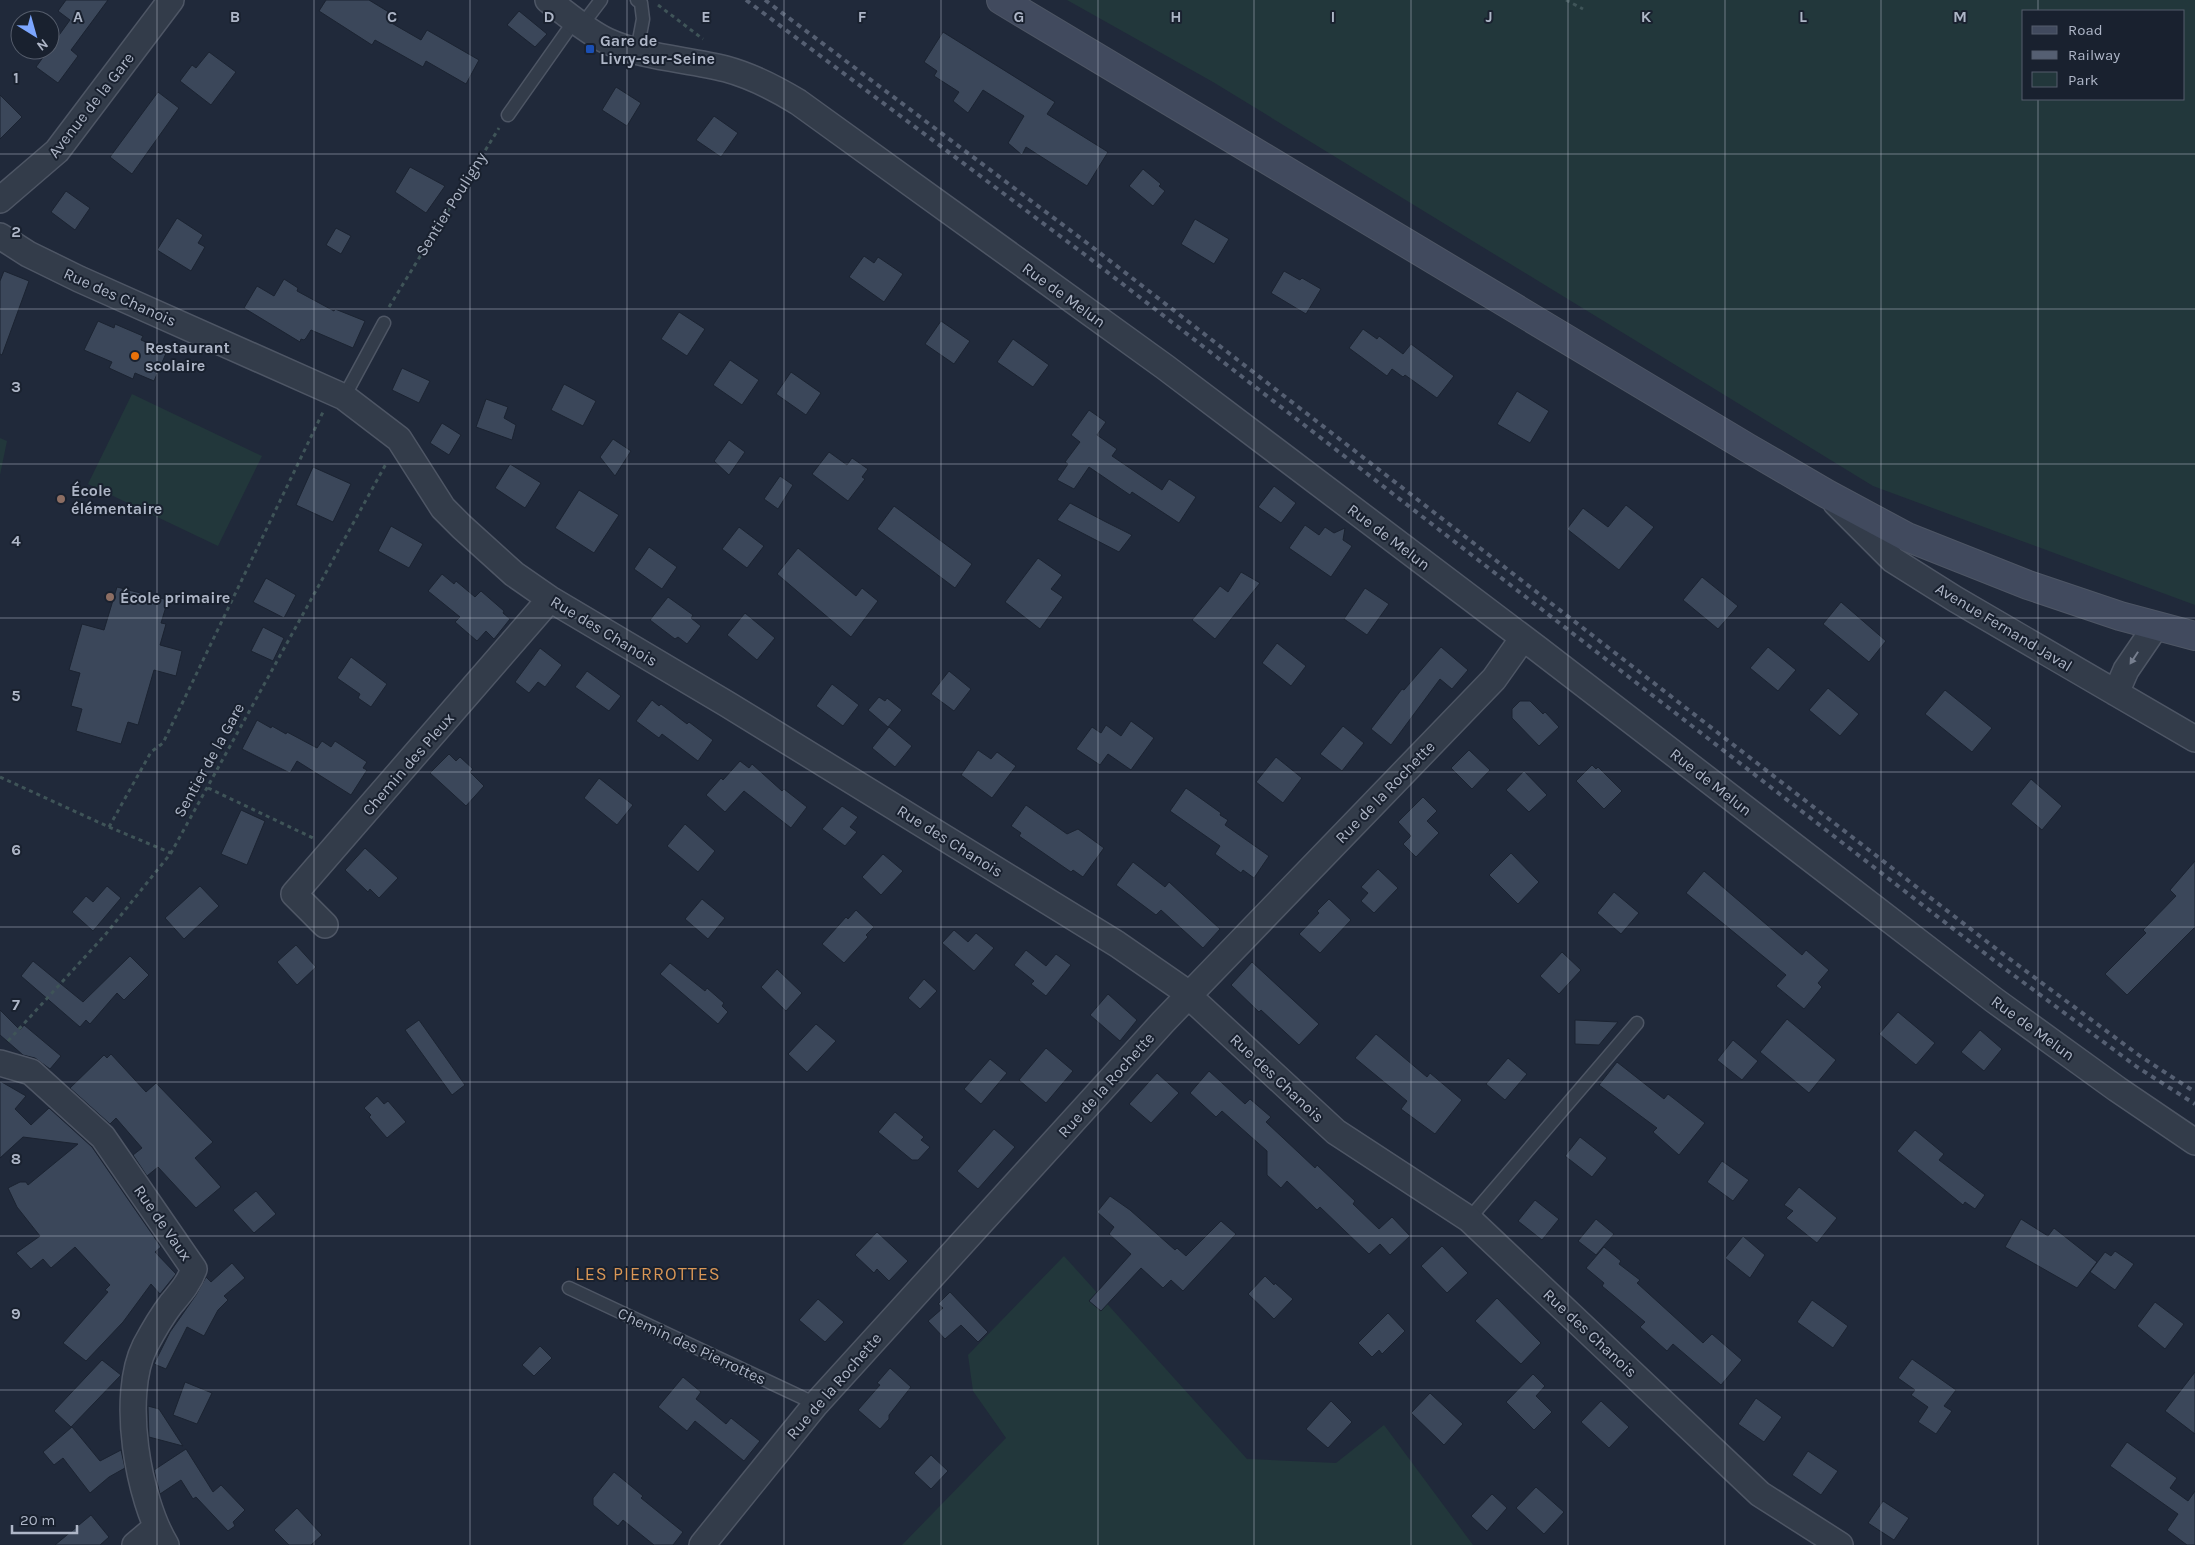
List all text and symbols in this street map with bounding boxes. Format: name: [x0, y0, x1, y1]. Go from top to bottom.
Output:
text: A: [73, 7, 83, 26]
text: B: [230, 7, 240, 26]
text: C: [387, 7, 397, 26]
text: D: [544, 7, 555, 26]
text: E: [701, 7, 711, 26]
text: F: [858, 7, 867, 26]
text: G: [1014, 7, 1024, 26]
text: H: [1170, 7, 1182, 26]
text: I: [1331, 7, 1335, 26]
text: J: [1485, 7, 1493, 26]
text: K: [1641, 7, 1652, 26]
text: L: [1799, 7, 1807, 26]
text: M: [1953, 7, 1967, 26]
north arrow: [10, 10, 60, 60]
legend: [2022, 10, 2185, 100]
text: Road: [2068, 21, 2103, 39]
place label: Gare de Livry-sur-Seine: [600, 31, 715, 68]
text: N: [33, 35, 52, 55]
marker: Gare de Livry-sur-Seine: [584, 43, 596, 55]
text: Railway: [2068, 46, 2120, 64]
street label: Avenue de la Gare: [44, 49, 138, 161]
text: 1: [13, 68, 19, 87]
text: Park: [2068, 71, 2098, 89]
street label: Sentier Pouligny: [411, 148, 491, 259]
text: 2: [11, 222, 21, 241]
street label: Rue de Melun: [1019, 258, 1109, 332]
street label: Rue des Chanois: [61, 264, 179, 330]
place label: Restaurant scolaire: [145, 338, 230, 375]
marker: Restaurant scolaire: [129, 350, 141, 362]
text: 3: [11, 377, 21, 396]
place label: École élémentaire: [71, 481, 162, 518]
marker: École élémentaire: [55, 493, 67, 505]
street label: Rue de Melun: [1344, 500, 1434, 574]
text: 4: [11, 531, 21, 550]
street label: Avenue Fernand Javal: [1932, 579, 2076, 675]
place label: École primaire: [120, 588, 230, 607]
marker: École primaire: [104, 591, 116, 603]
street label: Rue des Chanois: [547, 592, 661, 670]
one-way arrow: [2130, 652, 2139, 665]
text: 5: [11, 686, 21, 705]
street label: Sentier de la Gare: [170, 699, 248, 821]
street label: Chemin des Pleux: [358, 709, 458, 819]
street label: Rue de la Rochette: [1331, 737, 1439, 847]
street label: Rue de Melun: [1666, 744, 1756, 820]
street label: Rue des Chanois: [894, 801, 1006, 881]
text: 6: [11, 840, 21, 859]
street label: Rue de Melun: [1988, 991, 2078, 1065]
text: 7: [12, 995, 20, 1014]
street label: Rue de la Rochette: [1054, 1028, 1158, 1142]
street label: Rue des Chanois: [1226, 1030, 1328, 1126]
text: 8: [11, 1149, 21, 1168]
street label: Rue de Vaux: [130, 1181, 196, 1265]
district label: LES PIERROTTES: [575, 1263, 721, 1285]
street label: Rue des Chanois: [1539, 1285, 1641, 1381]
street label: Chemin des Pierrottes: [615, 1303, 769, 1389]
text: 9: [11, 1304, 21, 1323]
street label: Rue de la Rochette: [783, 1329, 885, 1443]
scale bar: [12, 1502, 78, 1534]
text: 20 m: [20, 1511, 55, 1529]

